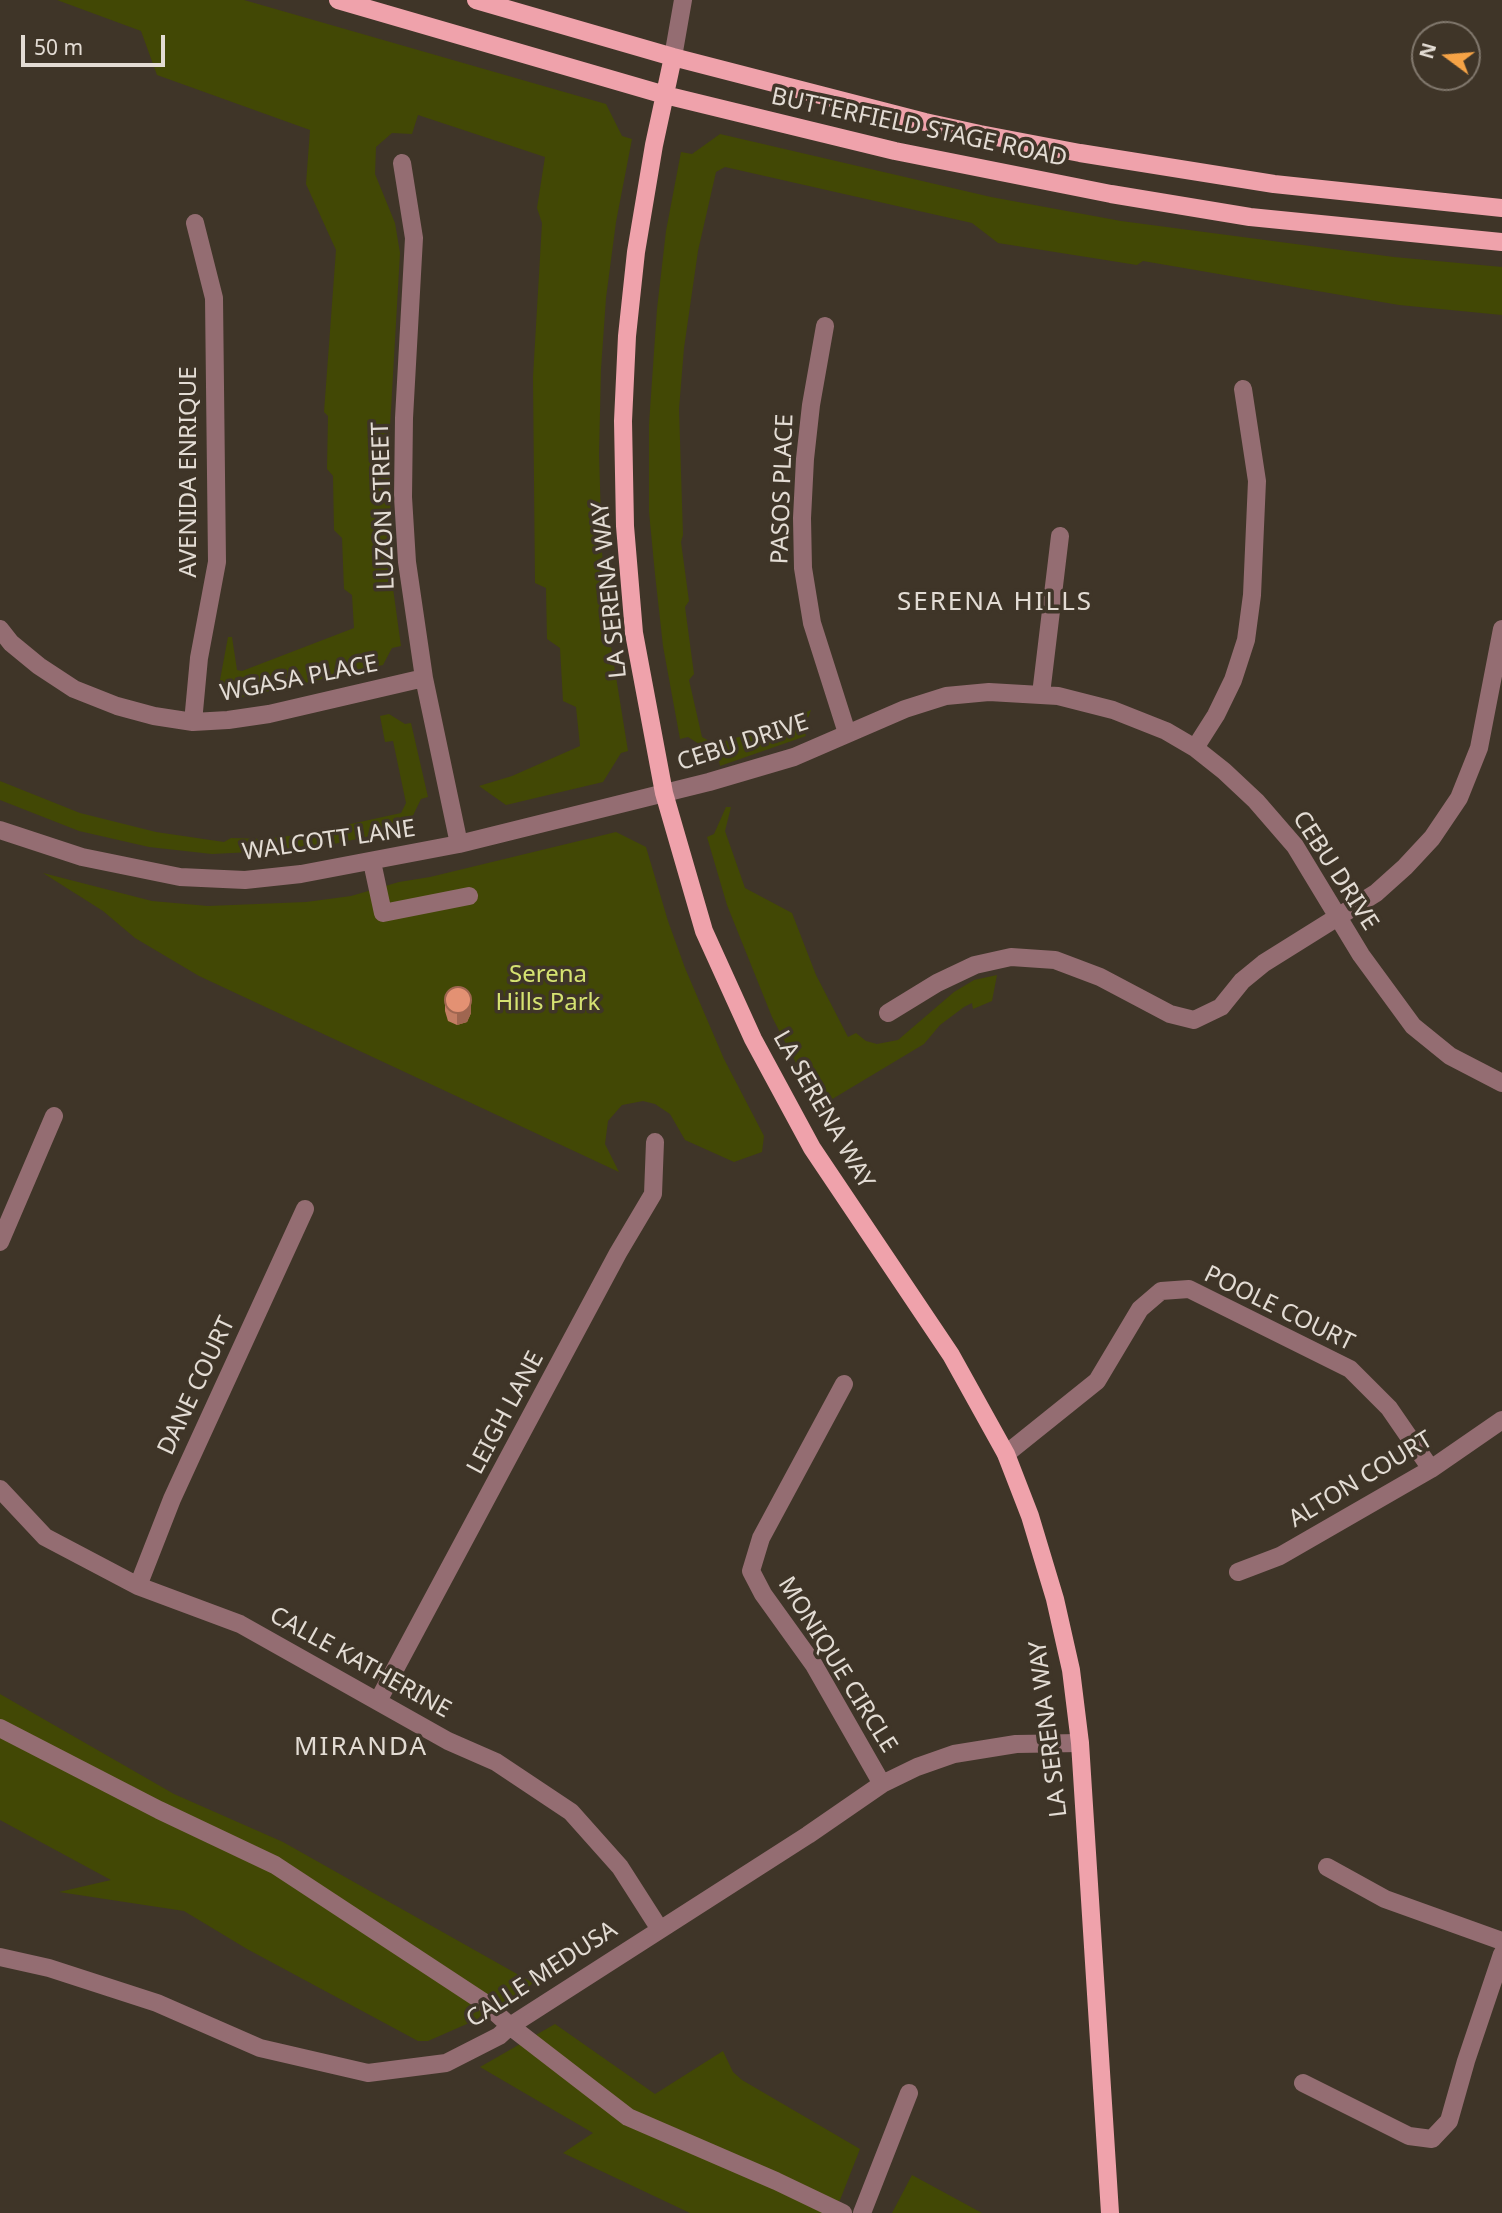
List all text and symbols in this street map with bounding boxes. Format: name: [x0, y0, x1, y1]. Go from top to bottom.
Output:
scale bar: [24, 21, 168, 65]
north arrow: [1411, 21, 1481, 91]
text: 50 m: [34, 33, 83, 61]
text: N: [1413, 40, 1442, 62]
street label: BUTTERFIELD STAGE ROAD: [768, 83, 1070, 173]
street label: AVENIDA ENRIQUE: [175, 366, 203, 578]
street label: PASOS PLACE: [766, 413, 800, 565]
street label: LUZON STREET: [367, 422, 401, 590]
street label: LA SERENA WAY: [586, 500, 634, 680]
district label: SERENA HILLS: [898, 587, 1092, 619]
street label: WGASA PLACE: [218, 650, 380, 708]
street label: CEBU DRIVE: [674, 708, 812, 778]
street label: CEBU DRIVE: [1286, 806, 1384, 936]
street label: WALCOTT LANE: [241, 815, 417, 867]
park label: Serena Hills Park: [496, 961, 600, 1017]
street label: LA SERENA WAY: [766, 1026, 880, 1194]
street label: POOLE COURT: [1199, 1260, 1359, 1358]
street label: DANE COURT: [152, 1312, 242, 1460]
street label: LEIGH LANE: [462, 1347, 550, 1479]
street label: ALTON COURT: [1284, 1426, 1438, 1534]
street label: MONIQUE CIRCLE: [771, 1572, 903, 1758]
street label: CALLE KATHERINE: [264, 1601, 456, 1725]
street label: LA SERENA WAY: [1024, 1639, 1074, 1819]
district label: MIRANDA: [295, 1732, 427, 1764]
street label: CALLE MEDUSA: [461, 1916, 623, 2034]

